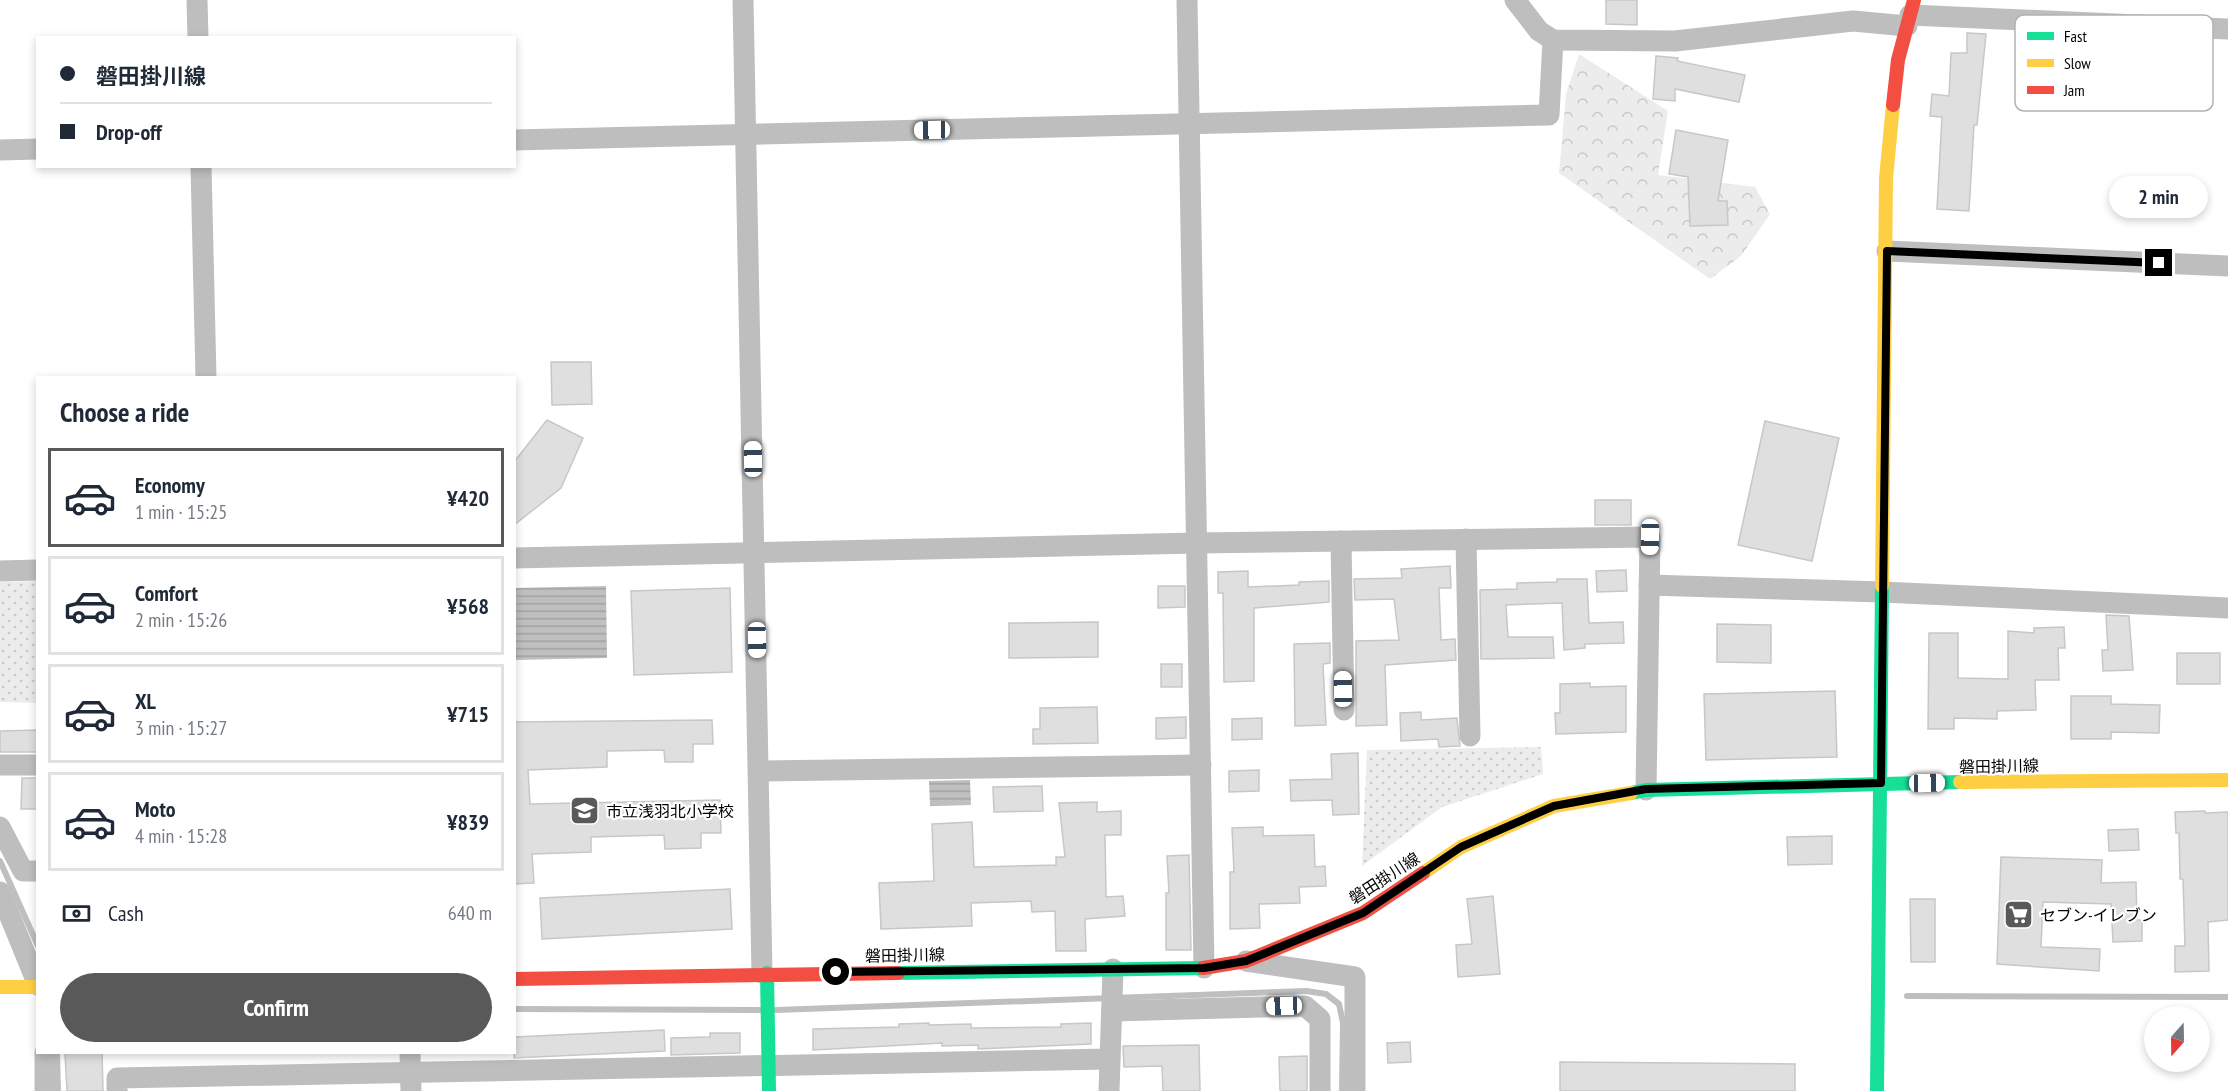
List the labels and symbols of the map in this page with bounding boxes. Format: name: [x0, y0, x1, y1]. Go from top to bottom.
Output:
legend: [2015, 15, 2213, 111]
text: Fast: [2064, 26, 2087, 46]
text: Slow: [2064, 53, 2091, 73]
text: Jam: [2063, 80, 2085, 100]
car: [914, 121, 950, 139]
callout: 2 min: [2110, 176, 2208, 218]
route end: [2145, 249, 2172, 276]
car: [744, 441, 762, 477]
car: [1641, 519, 1659, 555]
car: [748, 622, 766, 658]
car: [1334, 671, 1352, 707]
street label: 磐田掛川線: [1959, 755, 2039, 777]
car: [1909, 774, 1945, 792]
school or university icon: 市立浅羽北小学校: [569, 795, 601, 827]
place label: 市立浅羽北小学校: [606, 801, 734, 821]
street label: 磐田掛川線: [1345, 848, 1423, 908]
supermarket icon: セブン-イレブン: [2003, 899, 2035, 931]
place label: セブン-イレブン: [2040, 905, 2157, 925]
street label: 磐田掛川線: [865, 944, 945, 966]
route start: [822, 958, 849, 985]
car: [1266, 996, 1302, 1016]
north arrow: [2144, 1006, 2210, 1072]

